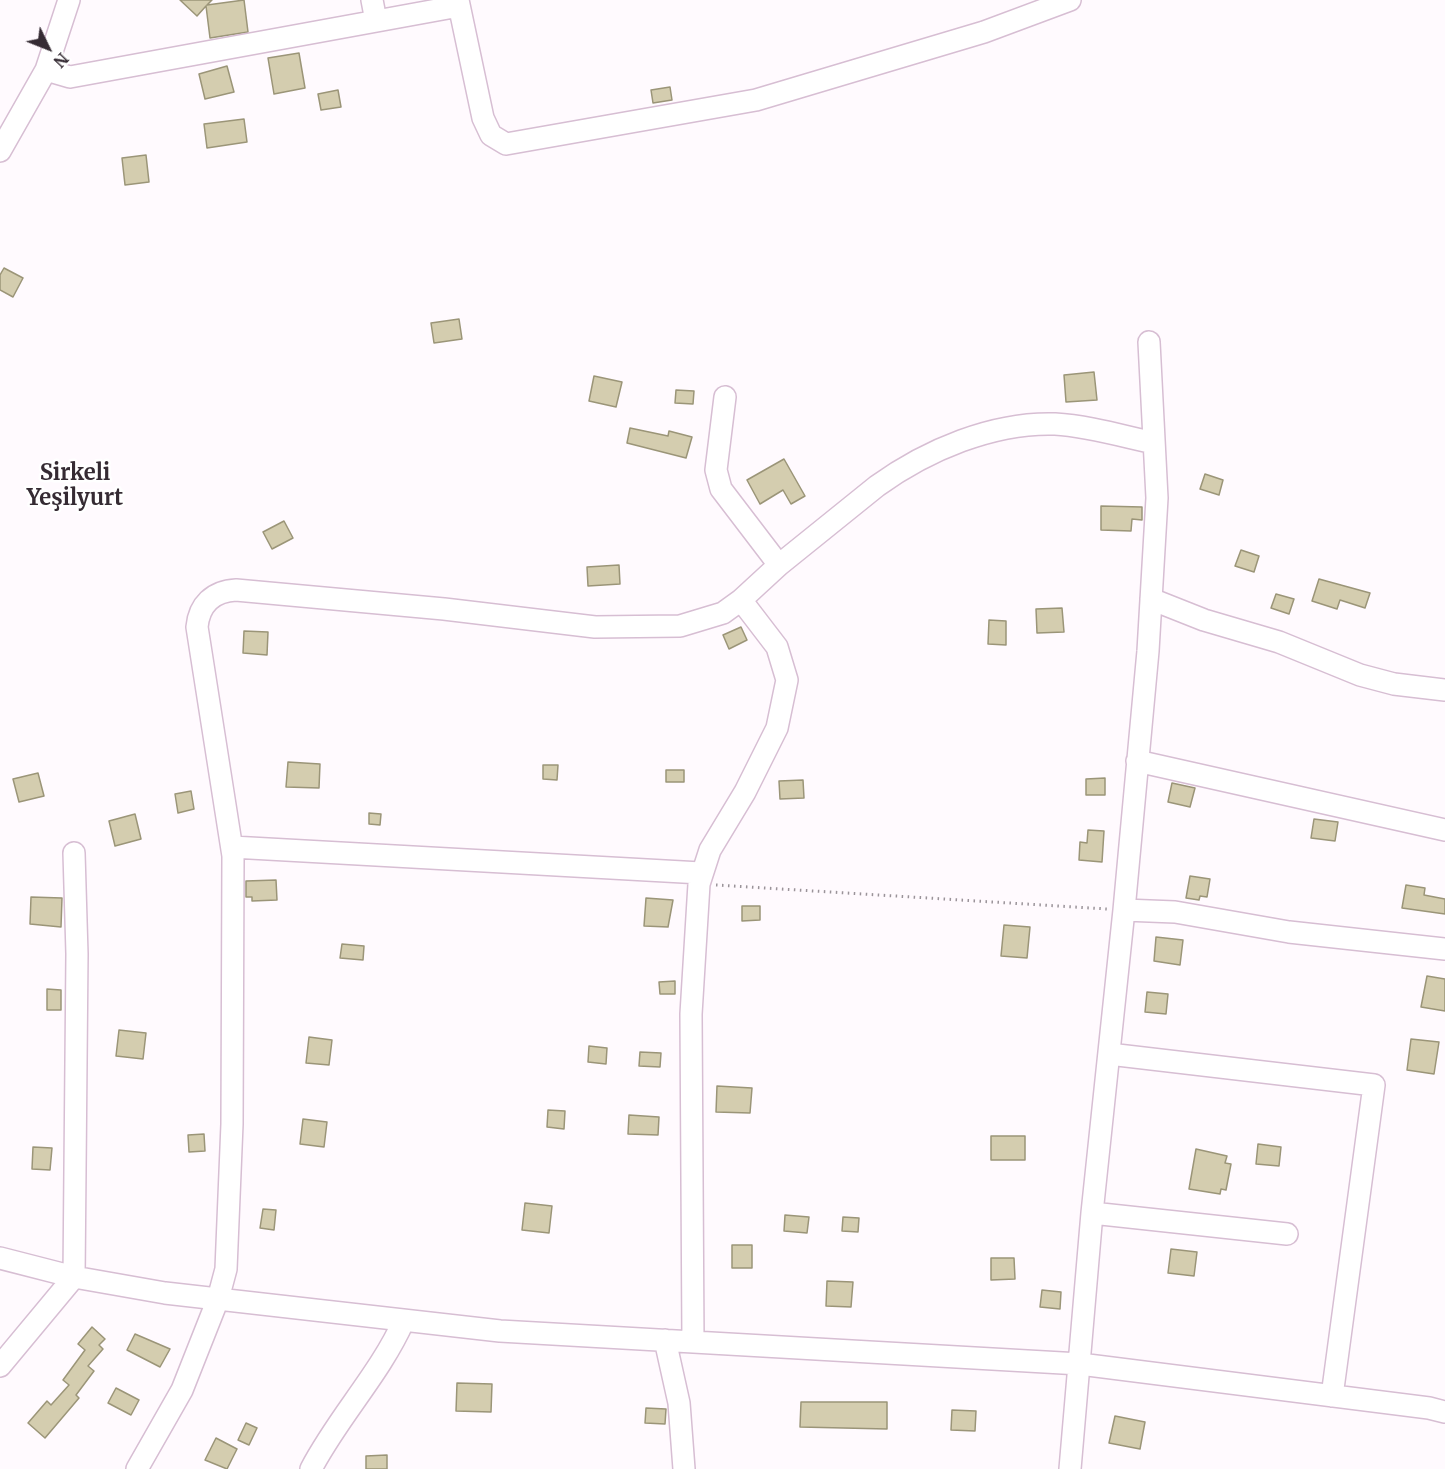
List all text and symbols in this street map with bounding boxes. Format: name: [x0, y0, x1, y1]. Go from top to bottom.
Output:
north arrow: [18, 18, 78, 78]
text: N: [50, 49, 73, 72]
district label: Sirkeli Yeşilyurt: [27, 461, 123, 512]

